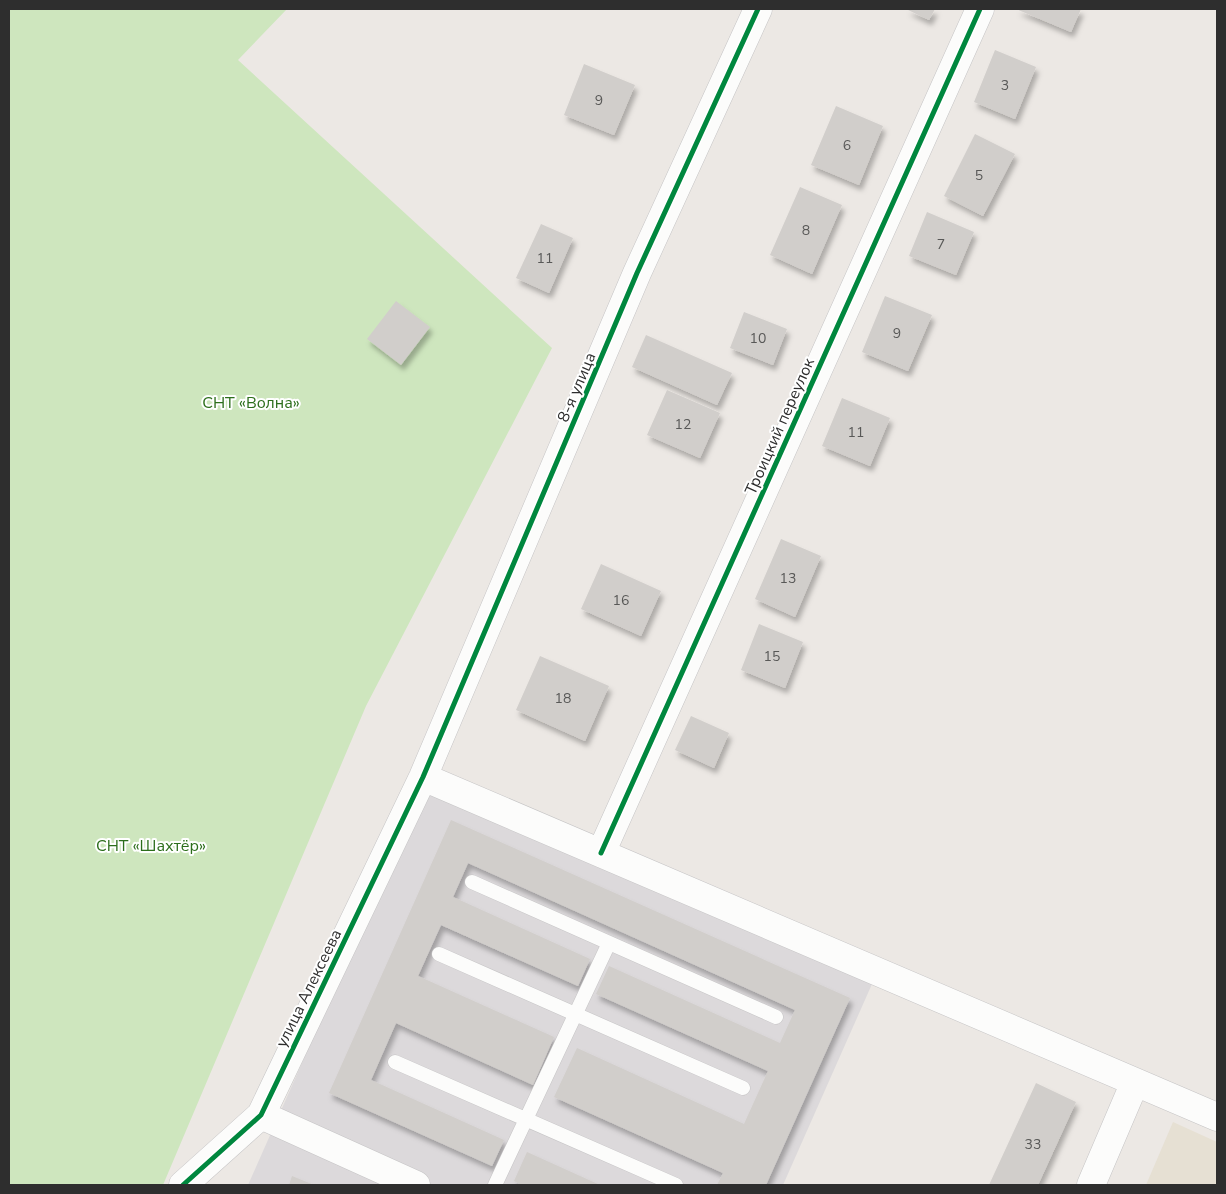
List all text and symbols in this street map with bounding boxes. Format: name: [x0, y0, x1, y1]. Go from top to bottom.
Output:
house number: 3: [1001, 76, 1009, 95]
house number: 9: [595, 91, 603, 110]
house number: 6: [843, 136, 851, 155]
house number: 5: [975, 166, 983, 185]
house number: 8: [802, 221, 810, 240]
house number: 7: [937, 235, 945, 254]
house number: 11: [537, 249, 553, 268]
house number: 9: [893, 324, 901, 343]
house number: 10: [750, 329, 766, 348]
street label: 8-я улица: [552, 349, 601, 426]
street label: Троицкий переулок: [740, 354, 820, 498]
park label: СНТ «Волна»: [202, 392, 300, 414]
house number: 12: [675, 415, 691, 434]
house number: 11: [848, 423, 864, 442]
house number: 13: [780, 569, 796, 588]
house number: 16: [613, 591, 629, 610]
house number: 15: [764, 647, 780, 666]
house number: 18: [555, 689, 571, 708]
park label: СНТ «Шахтёр»: [96, 835, 206, 857]
street label: улица Алексеева: [271, 926, 347, 1051]
house number: 33: [1025, 1135, 1041, 1154]

